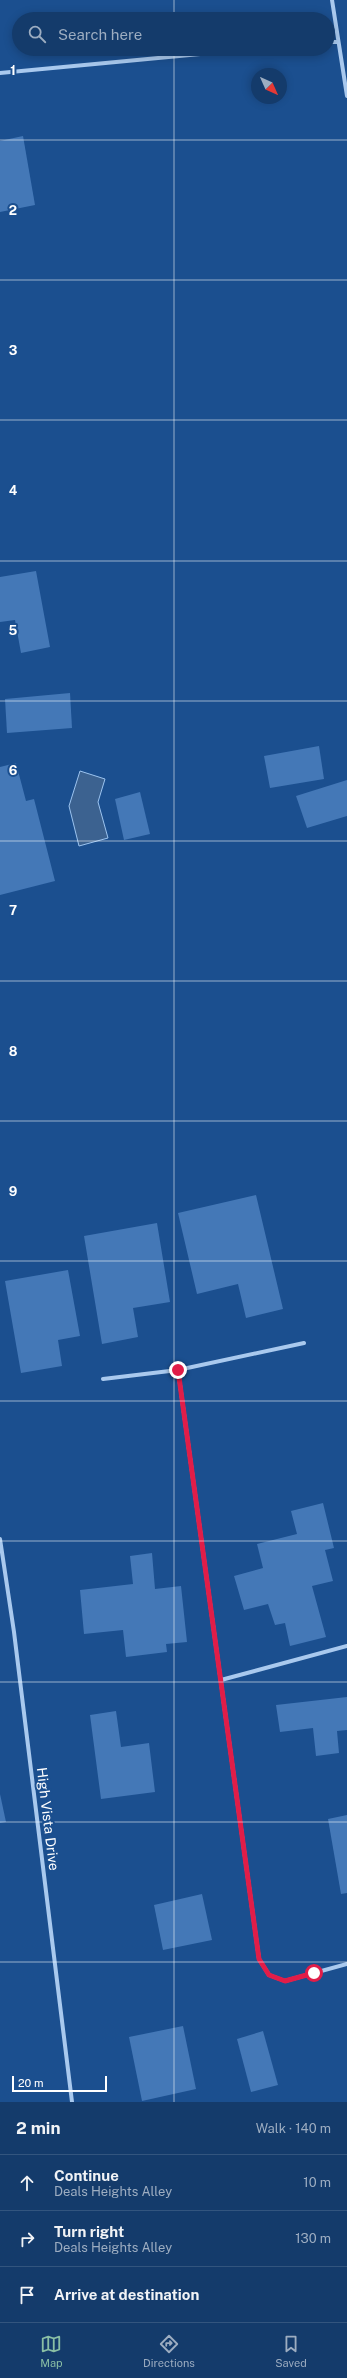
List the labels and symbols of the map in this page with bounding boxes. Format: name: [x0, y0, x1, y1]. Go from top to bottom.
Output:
text: 1: [10, 63, 16, 78]
north arrow: [251, 68, 287, 104]
text: 2: [9, 203, 17, 218]
text: 3: [9, 343, 18, 358]
text: 4: [9, 483, 18, 498]
text: 5: [9, 623, 18, 638]
text: 6: [9, 763, 18, 778]
text: 7: [9, 903, 17, 918]
text: 8: [9, 1044, 18, 1059]
text: 9: [9, 1184, 17, 1199]
route end: [169, 1361, 187, 1379]
street label: High Vista Drive: [34, 1766, 62, 1872]
route start: [305, 1964, 323, 1982]
scale bar: [12, 2074, 107, 2093]

